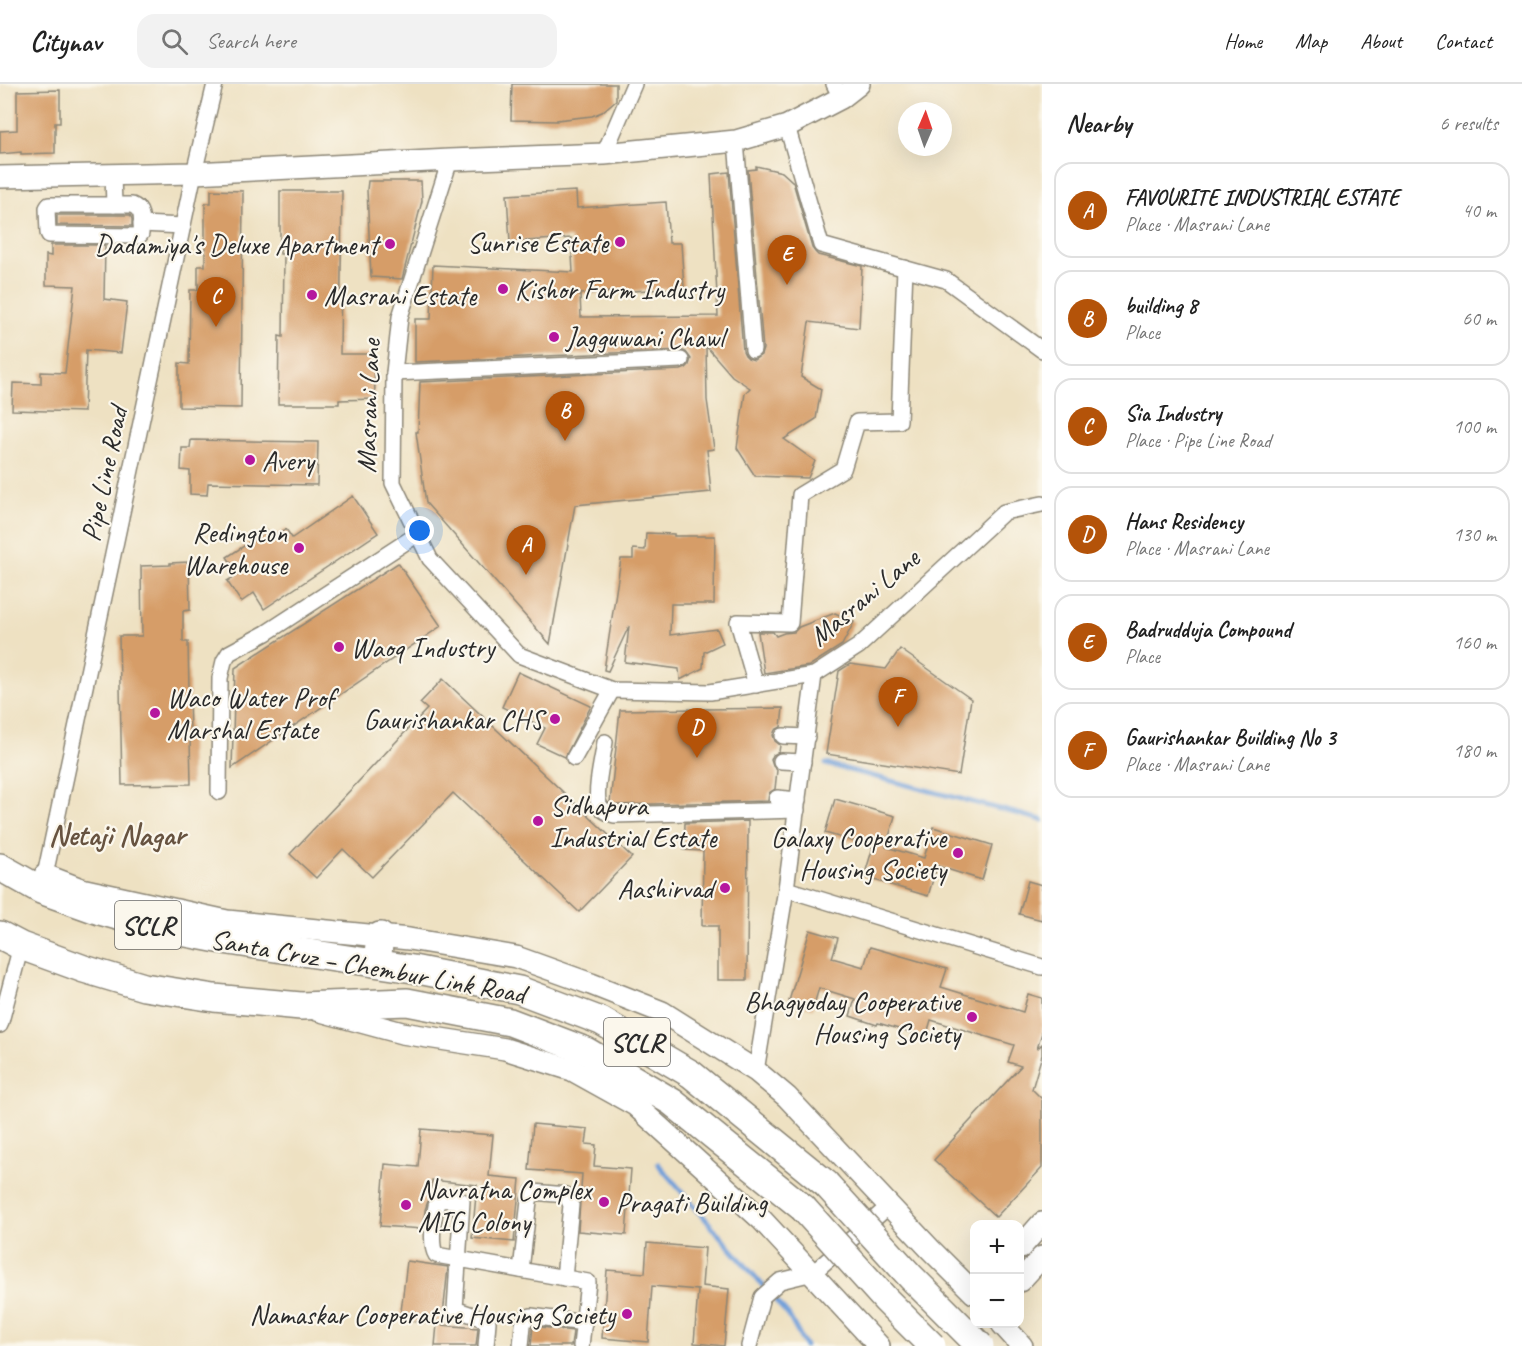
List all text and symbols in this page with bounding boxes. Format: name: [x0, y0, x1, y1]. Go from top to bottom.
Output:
search box: [137, 14, 557, 68]
text: Citynav: [30, 24, 101, 59]
icon: search: [158, 25, 191, 58]
text: Search here: [206, 27, 296, 55]
text: Home: [1224, 28, 1262, 54]
text: Map: [1295, 28, 1327, 54]
text: About: [1360, 28, 1402, 54]
text: Contact: [1435, 28, 1492, 54]
north arrow: [898, 102, 952, 156]
text: Nearby: [1066, 107, 1131, 140]
text: 6 results: [1439, 111, 1498, 136]
text: FAVOURITE INDUSTRIAL ESTATE: [1125, 184, 1399, 212]
text: A: [1082, 198, 1093, 223]
text: 40 m: [1462, 198, 1496, 223]
text: Place · Masrani Lane: [1125, 212, 1269, 237]
place label: Sunrise Estate: [467, 225, 610, 260]
place label: Dadamiya's Deluxe Apartment: [95, 227, 382, 262]
marker: Sunrise Estate: [613, 235, 627, 249]
pin: E: [768, 236, 806, 285]
marker: Dadamiya's Deluxe Apartment: [383, 237, 397, 251]
place label: Kishor Farm Industry: [515, 272, 727, 307]
pin: C: [196, 278, 236, 327]
place label: Masrani Estate: [324, 278, 478, 313]
marker: Kishor Farm Industry: [496, 282, 510, 296]
marker: Masrani Estate: [305, 288, 319, 302]
text: building 8: [1125, 292, 1197, 320]
text: B: [1082, 306, 1093, 331]
text: 60 m: [1462, 306, 1496, 331]
place label: Jagguwani Chawl: [564, 320, 729, 355]
text: Place: [1125, 320, 1160, 345]
marker: Jagguwani Chawl: [547, 330, 561, 344]
street label: Masrani Lane: [348, 337, 388, 473]
pin: B: [546, 392, 584, 441]
street label: Pipe Line Road: [73, 400, 136, 544]
text: Sia Industry: [1125, 400, 1221, 428]
text: C: [1083, 414, 1092, 439]
text: 100 m: [1453, 414, 1496, 439]
text: Place · Pipe Line Road: [1125, 428, 1271, 453]
place label: Avery: [262, 443, 316, 478]
marker: Avery: [243, 453, 257, 467]
text: Hans Residency: [1125, 508, 1243, 536]
place label: Redington Warehouse: [184, 515, 289, 582]
your location: [405, 516, 434, 545]
text: D: [1082, 522, 1093, 547]
text: 130 m: [1453, 522, 1496, 547]
pin: A: [506, 526, 546, 575]
text: Place · Masrani Lane: [1125, 536, 1269, 561]
street label: Masrani Lane: [802, 539, 928, 653]
marker: Redington Warehouse: [292, 541, 306, 555]
text: Badrudduja Compound: [1125, 616, 1291, 644]
place label: Waoq Industry: [351, 630, 497, 665]
text: E: [1082, 630, 1093, 655]
text: 160 m: [1453, 630, 1496, 655]
marker: Waoq Industry: [332, 640, 346, 654]
text: Place: [1125, 644, 1160, 669]
pin: F: [878, 678, 918, 727]
place label: Waco Water Prof Marshal Estate: [167, 680, 340, 747]
place label: Gaurishankar CHS: [363, 702, 547, 737]
marker: Waco Water Prof Marshal Estate: [148, 706, 162, 720]
pin: D: [678, 708, 716, 758]
marker: Gaurishankar CHS: [548, 712, 562, 726]
text: Gaurishankar Building No 3: [1125, 724, 1336, 752]
text: F: [1083, 738, 1092, 763]
text: 180 m: [1453, 738, 1496, 763]
text: Place · Masrani Lane: [1125, 752, 1269, 777]
place label: Sidhapura Industrial Estate: [550, 788, 718, 855]
marker: Sidhapura Industrial Estate: [531, 814, 545, 828]
district label: Netaji Nagar: [49, 816, 189, 854]
place label: Galaxy Cooperative Housing Society: [771, 820, 948, 887]
marker: Galaxy Cooperative Housing Society: [951, 846, 965, 860]
place label: Aashirvad: [617, 871, 717, 906]
marker: Aashirvad: [718, 881, 732, 895]
road number: SCLR: [115, 901, 181, 949]
street label: Santa Cruz – Chembur Link Road: [208, 921, 532, 1012]
place label: Bhagyoday Cooperative Housing Society: [744, 984, 962, 1051]
marker: Bhagyoday Cooperative Housing Society: [965, 1010, 979, 1024]
road number: SCLR: [604, 1018, 670, 1066]
place label: Navratna Complex MIG Colony: [418, 1172, 594, 1239]
place label: Pragati Building: [616, 1185, 768, 1220]
marker: Pragati Building: [597, 1195, 611, 1209]
marker: Navratna Complex MIG Colony: [399, 1198, 413, 1212]
map controls: [970, 1220, 1024, 1328]
button: +: [970, 1220, 1024, 1274]
button: −: [970, 1274, 1024, 1328]
place label: Namaskar Cooperative Housing Society: [249, 1297, 617, 1332]
marker: Namaskar Cooperative Housing Society: [620, 1307, 634, 1321]

